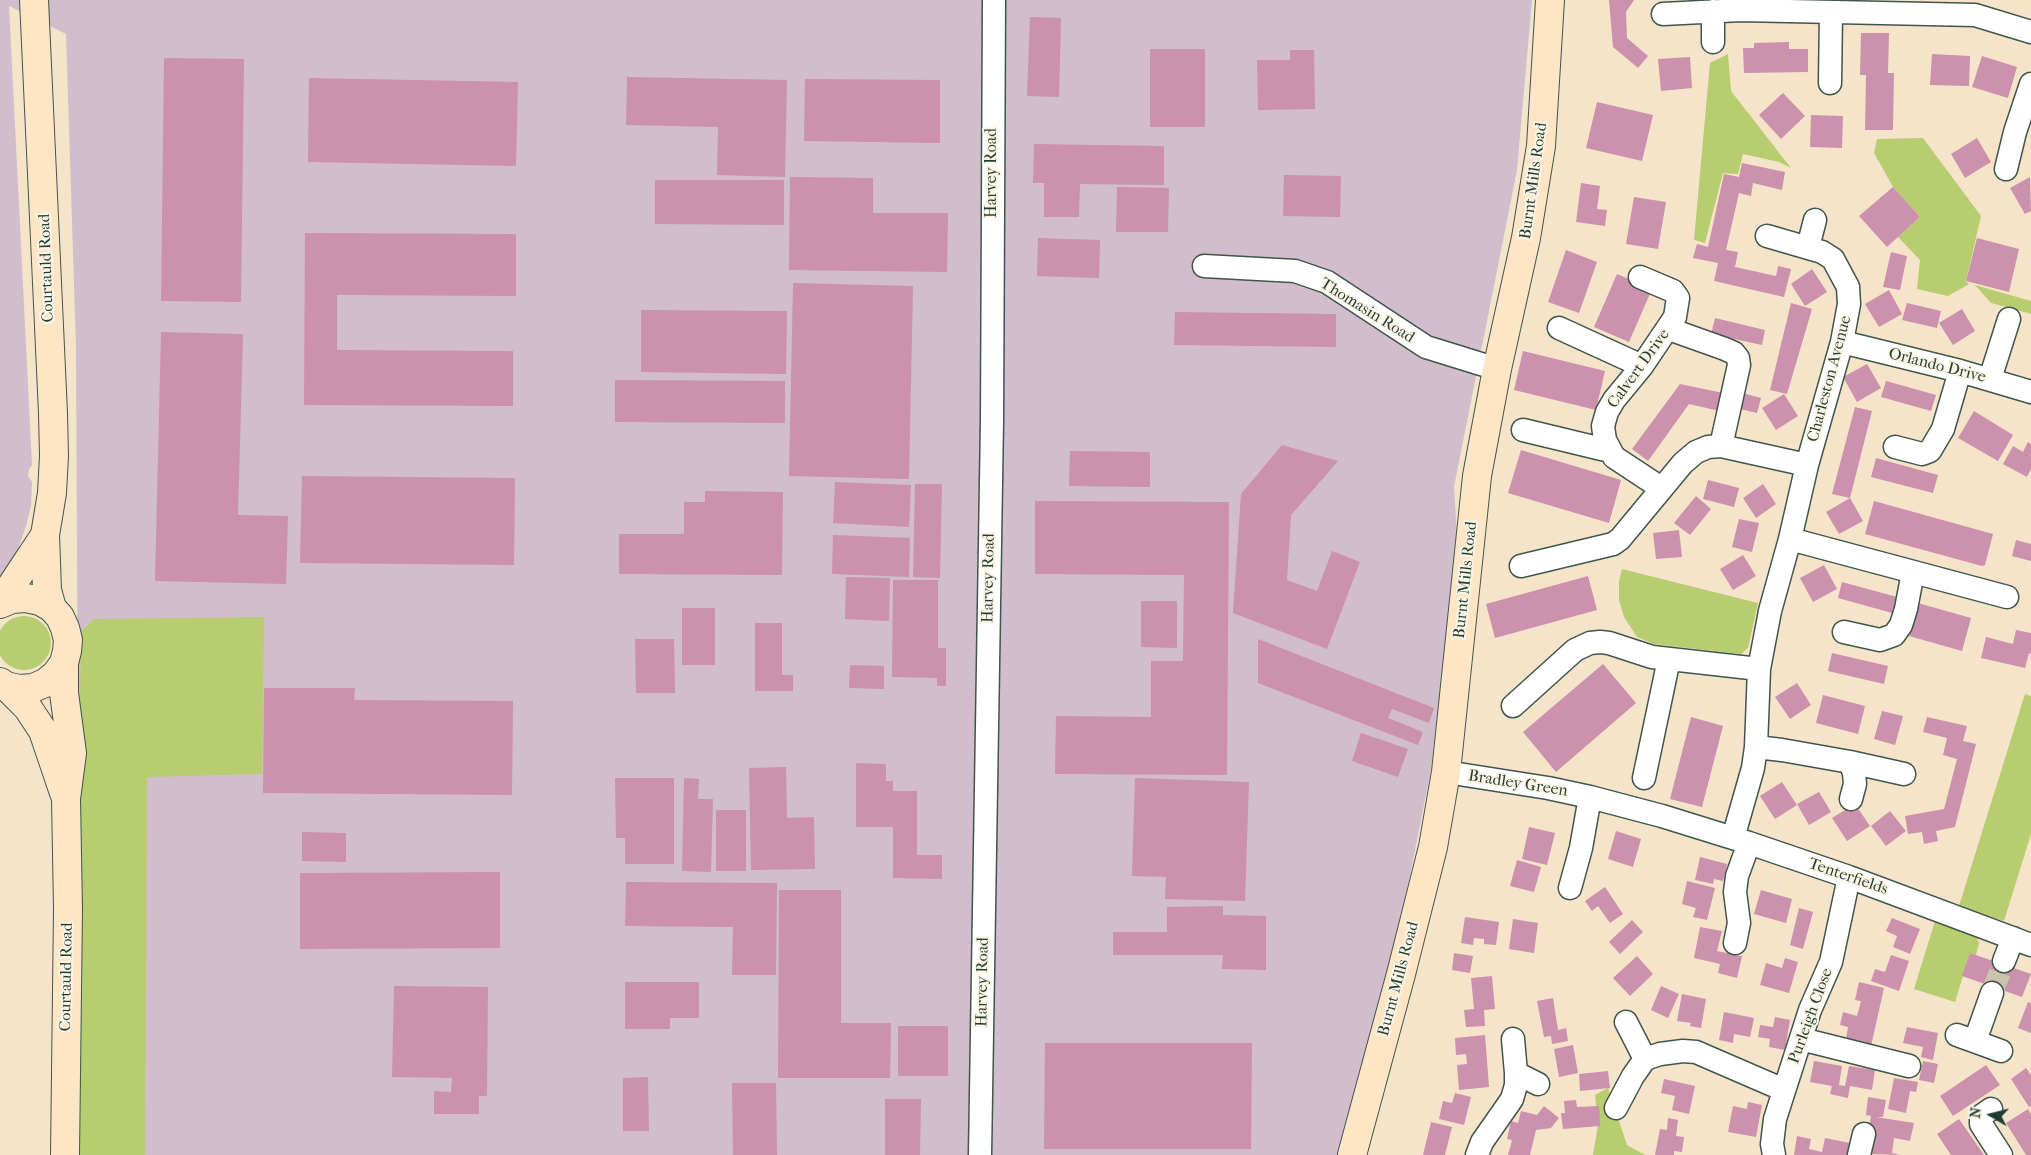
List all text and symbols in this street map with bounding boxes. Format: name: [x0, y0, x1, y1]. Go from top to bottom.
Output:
street label: Burnt Mills Road: [1516, 121, 1552, 241]
street label: Harvey Road: [982, 128, 1002, 218]
street label: Courtauld Road: [36, 213, 58, 323]
street label: Thomasin Road: [1316, 274, 1418, 348]
street label: Charleston Avenue: [1804, 314, 1856, 444]
street label: Calvert Drive: [1604, 326, 1674, 412]
street label: Orlando Drive: [1886, 345, 1988, 387]
street label: Burnt Mills Road: [1450, 520, 1482, 640]
street label: Harvey Road: [979, 533, 999, 623]
street label: Bradley Green: [1467, 767, 1569, 801]
street label: Tenterfields: [1806, 854, 1890, 900]
street label: Burnt Mills Road: [1374, 920, 1424, 1038]
street label: Courtauld Road: [56, 922, 78, 1032]
street label: Harvey Road: [973, 937, 993, 1027]
street label: Purleigh Close: [1785, 966, 1837, 1066]
north arrow: [1966, 1090, 2016, 1140]
text: N: [1966, 1106, 1985, 1119]

